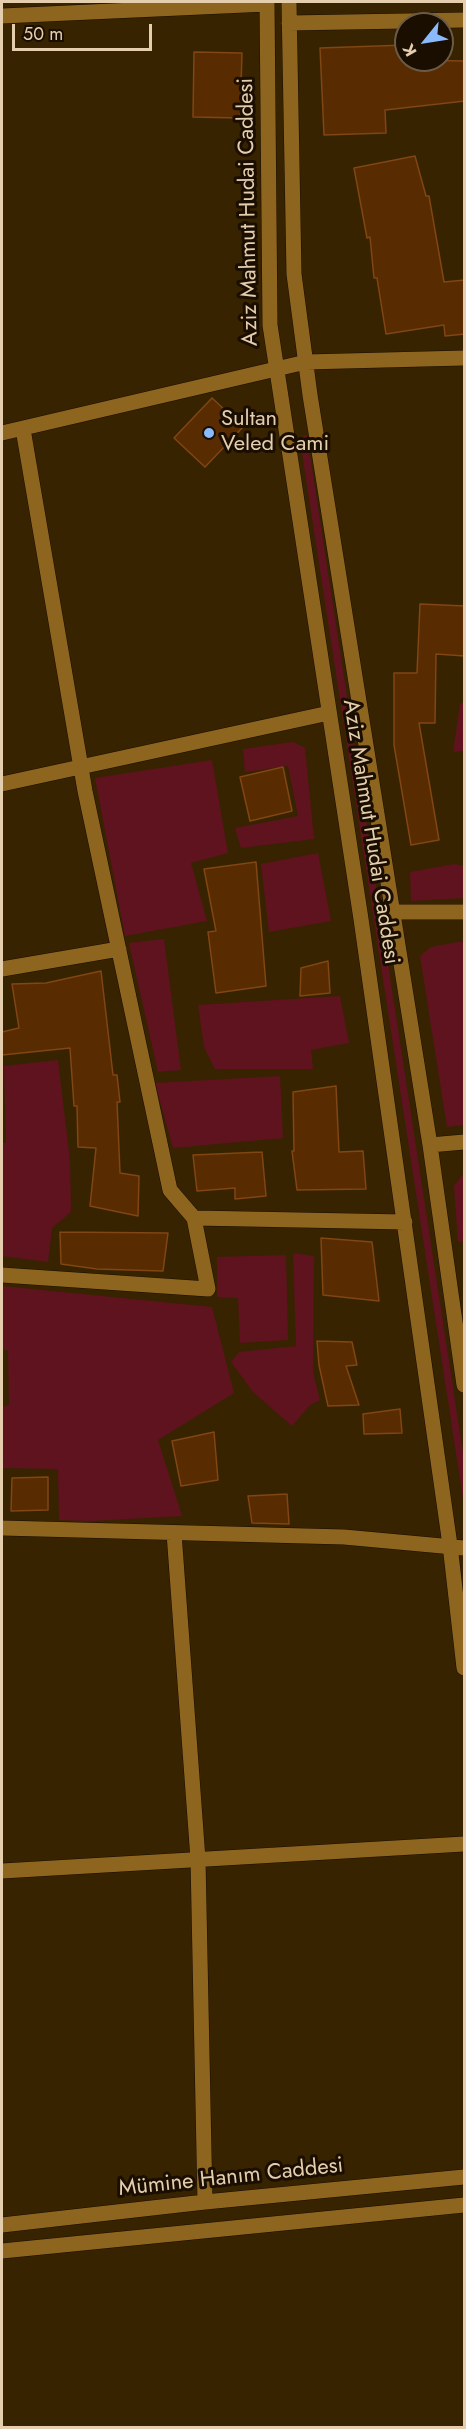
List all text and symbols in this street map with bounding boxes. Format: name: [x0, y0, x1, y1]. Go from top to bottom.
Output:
scale bar: [15, 12, 154, 50]
north arrow: [394, 12, 454, 72]
text: 50 m: [23, 21, 63, 47]
text: K: [397, 40, 422, 61]
street label: Aziz Mahmut Hudai Caddesi: [233, 78, 265, 346]
place label: Sultan Veled Cami: [221, 407, 329, 458]
marker: Sultan Veled Cami: [202, 426, 216, 440]
street label: Aziz Mahmut Hudai Caddesi: [336, 698, 404, 966]
street label: Mümine Hanım Caddesi: [117, 2153, 345, 2203]

